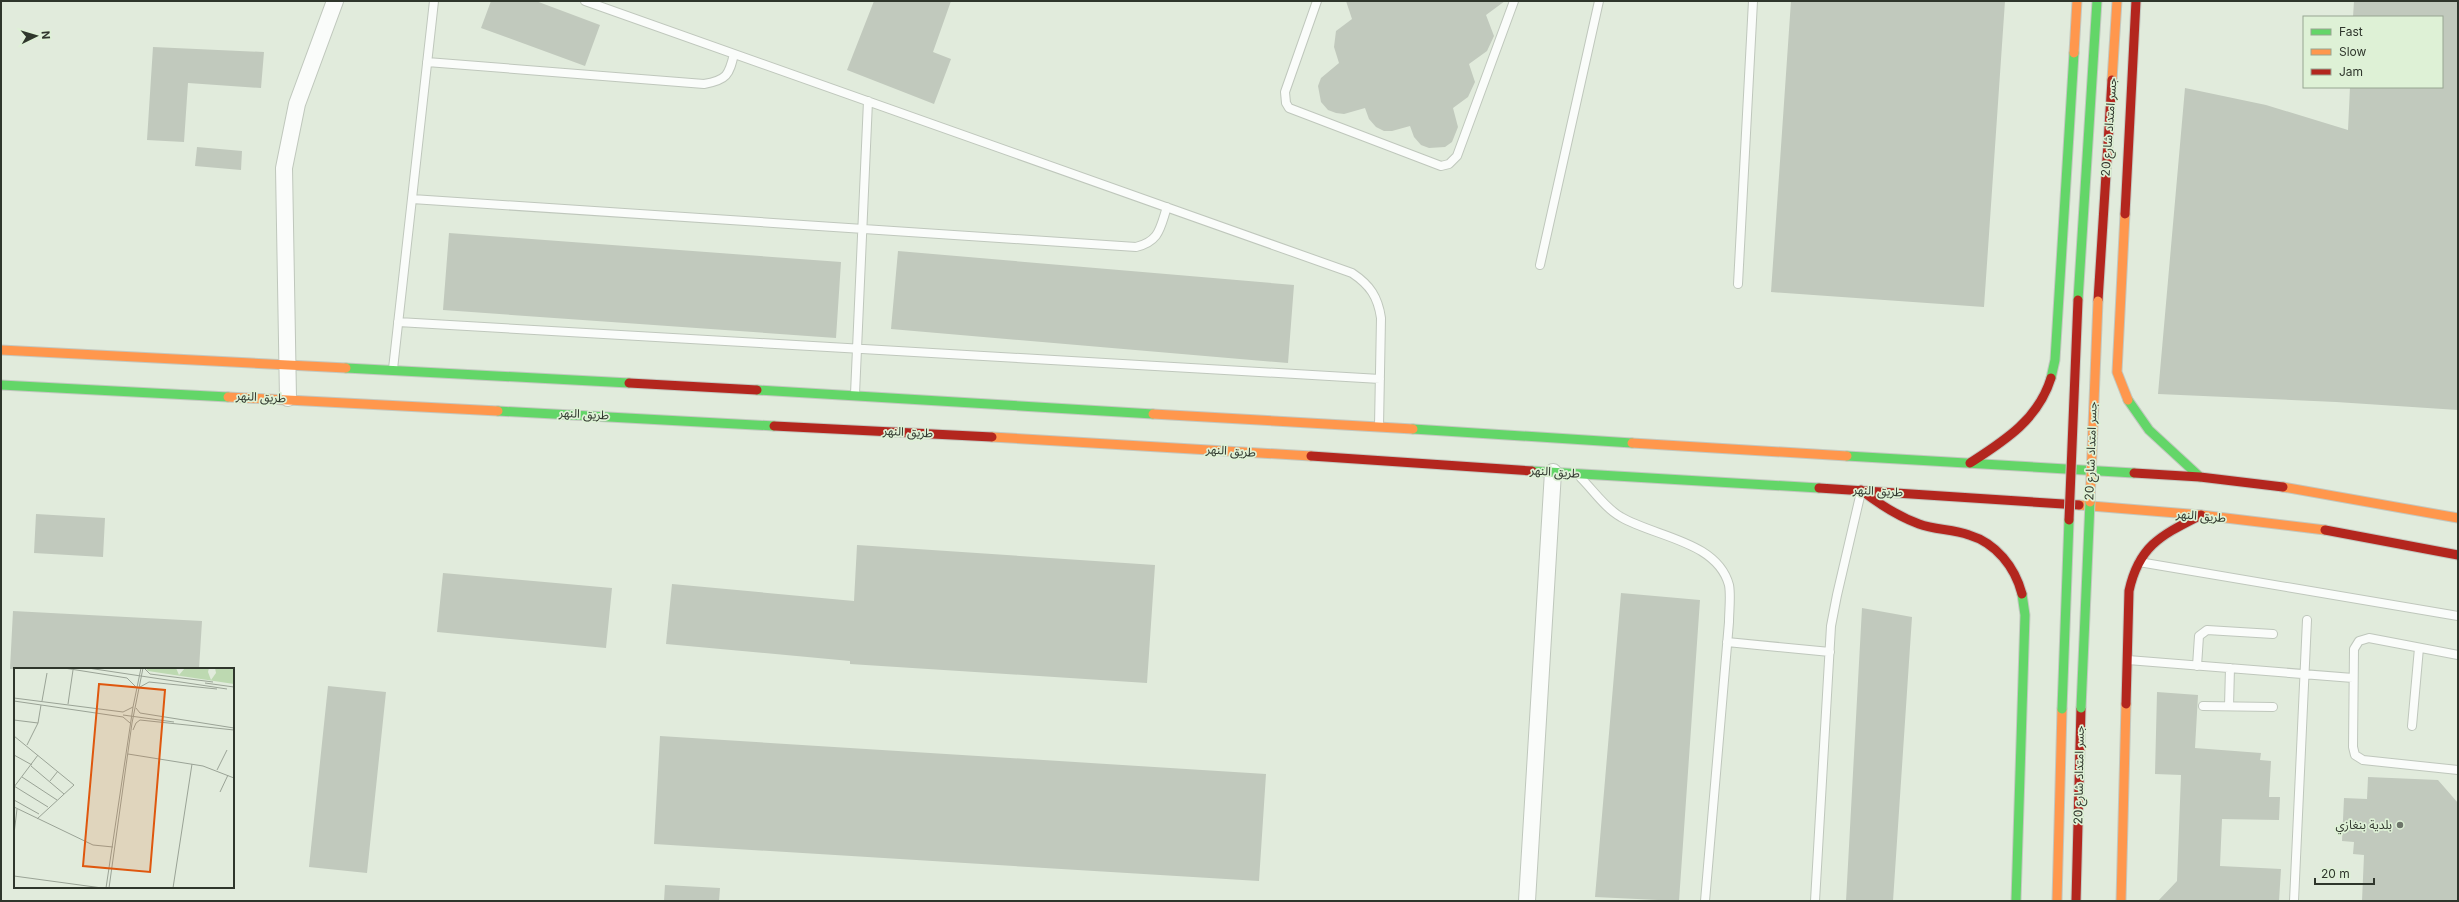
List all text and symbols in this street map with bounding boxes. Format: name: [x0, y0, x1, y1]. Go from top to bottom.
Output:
north arrow: [16, 16, 56, 56]
legend: [2303, 16, 2443, 88]
text: Fast: [2339, 24, 2363, 39]
text: N: [39, 30, 53, 40]
text: Slow: [2339, 44, 2367, 59]
text: Jam: [2339, 64, 2363, 79]
street label: جسر امتداد شارع 20: [2098, 77, 2121, 177]
street label: طريق النهر: [235, 388, 286, 406]
street label: جسر امتداد شارع 20: [2081, 401, 2102, 501]
street label: طريق النهر: [558, 405, 609, 423]
street label: طريق النهر: [882, 423, 933, 441]
street label: طريق النهر: [1204, 441, 1257, 461]
street label: طريق النهر: [1528, 462, 1581, 482]
street label: طريق النهر: [1852, 482, 1903, 500]
street label: طريق النهر: [2174, 506, 2227, 526]
inset map: [14, 668, 234, 888]
street label: جسر امتداد شارع 20: [2070, 725, 2089, 825]
place label: بلدية بنغازي: [2335, 817, 2392, 835]
marker: بلدية بنغازي: [2395, 820, 2405, 830]
scale bar: [2315, 860, 2374, 886]
text: 20 m: [2321, 866, 2350, 881]

